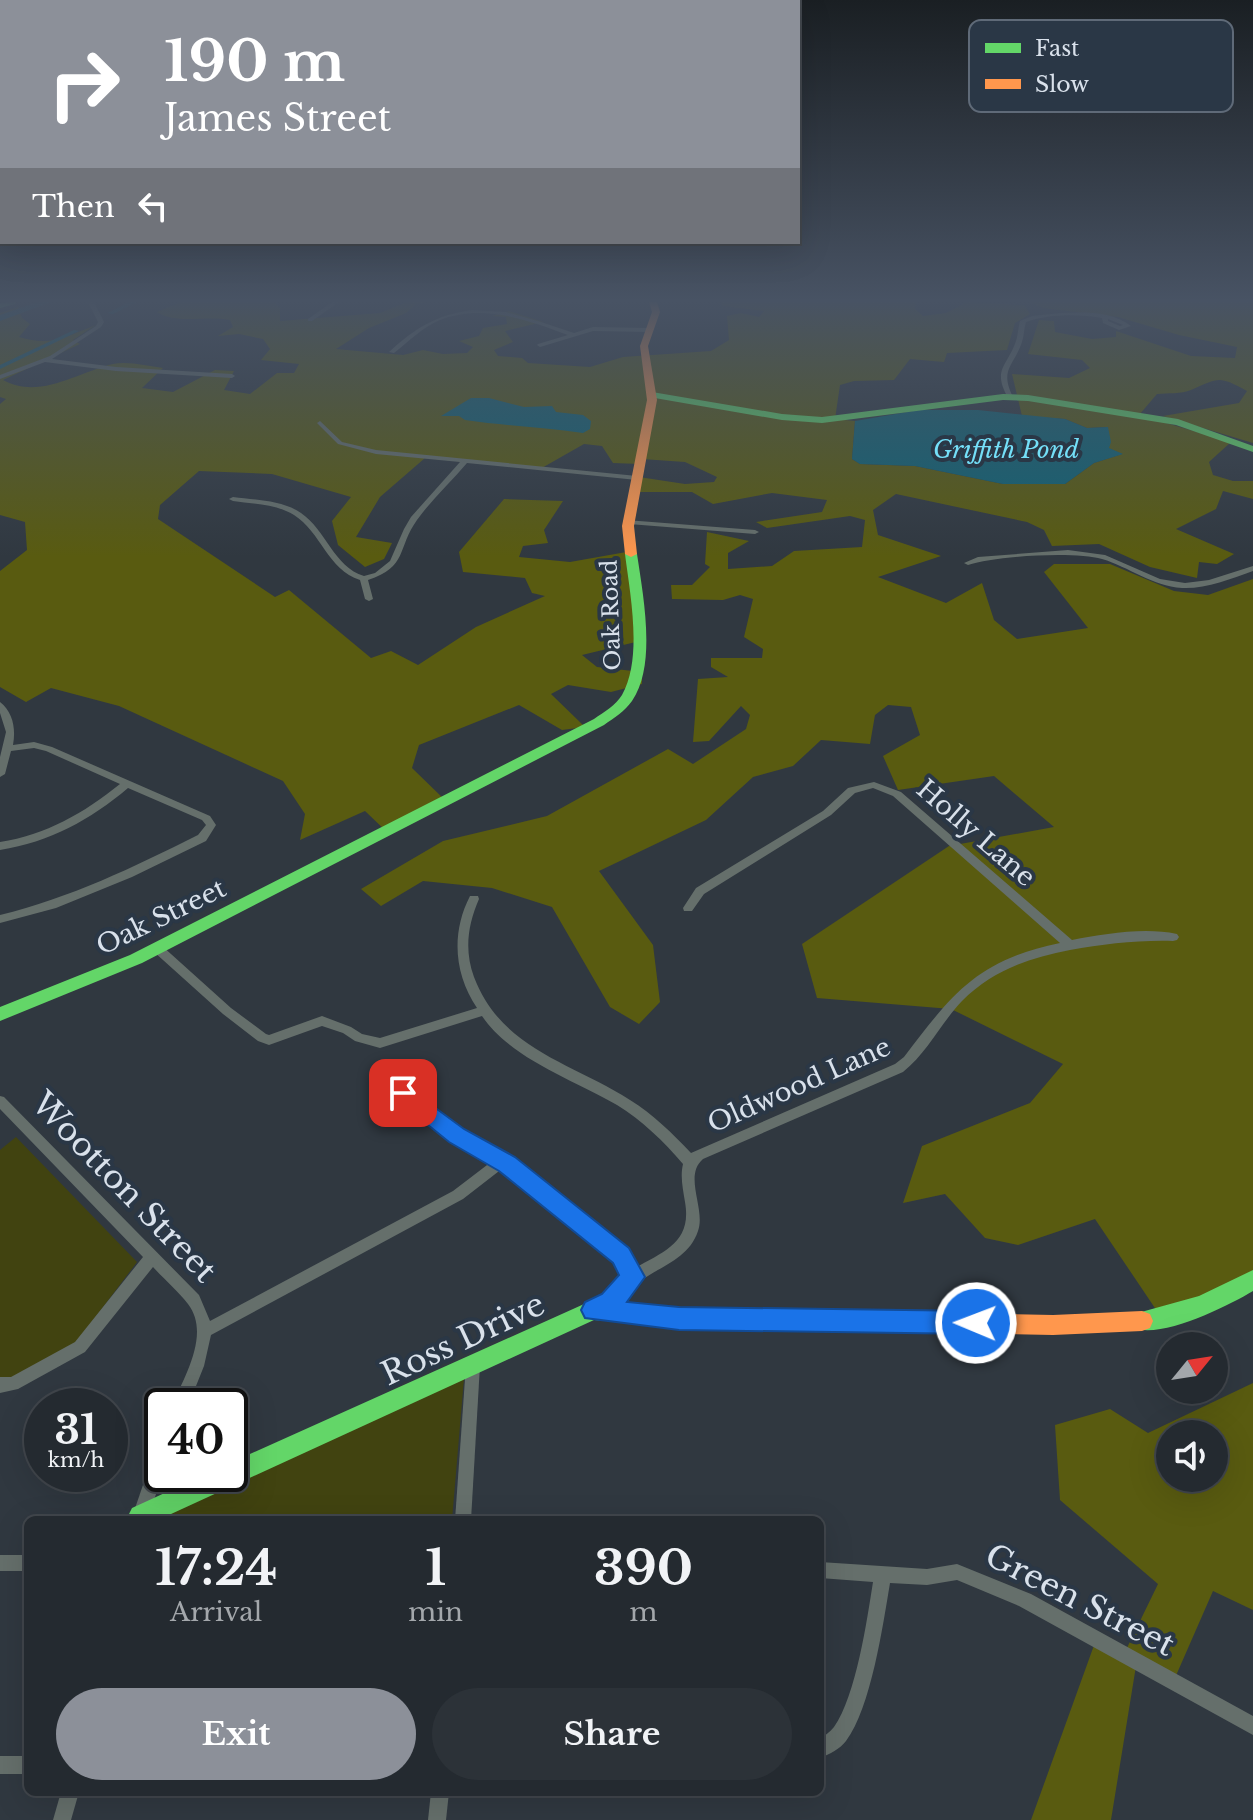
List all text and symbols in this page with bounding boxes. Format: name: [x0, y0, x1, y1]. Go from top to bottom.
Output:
legend: [969, 20, 1233, 112]
text: 190 m: [164, 27, 345, 96]
icon: right: [32, 32, 136, 136]
text: Fast: [1035, 35, 1080, 62]
text: Slow: [1035, 71, 1089, 98]
text: James Street: [164, 96, 391, 141]
icon: left: [131, 184, 175, 228]
text: Then: [32, 188, 115, 225]
water label: Griffith Pond: [933, 435, 1080, 464]
street label: Oak Road: [596, 559, 626, 671]
street label: Holly Lane: [910, 773, 1042, 893]
street label: Oak Street: [91, 872, 231, 962]
street label: Oldwood Lane: [703, 1030, 895, 1140]
pin: [369, 1059, 437, 1127]
icon: arrive: [381, 1071, 425, 1115]
street label: Wootton Street: [22, 1083, 225, 1291]
position arrow: [934, 1281, 1018, 1365]
street label: Ross Drive: [375, 1284, 551, 1394]
north arrow: [1156, 1332, 1228, 1404]
map controls: [1156, 1332, 1228, 1492]
speed limit sign: 40: [144, 1388, 248, 1492]
text: 31: [55, 1405, 97, 1455]
button: sound: [1156, 1420, 1228, 1492]
text: km/h: [48, 1448, 104, 1472]
street label: Green Street: [979, 1535, 1181, 1665]
text: 17:24: [155, 1538, 277, 1598]
text: 1: [425, 1538, 446, 1598]
text: 390: [594, 1538, 693, 1598]
text: Arrival: [170, 1596, 262, 1628]
text: min: [408, 1596, 463, 1628]
text: m: [630, 1596, 657, 1628]
button: Exit: [56, 1688, 416, 1780]
button: Share: [432, 1688, 792, 1780]

